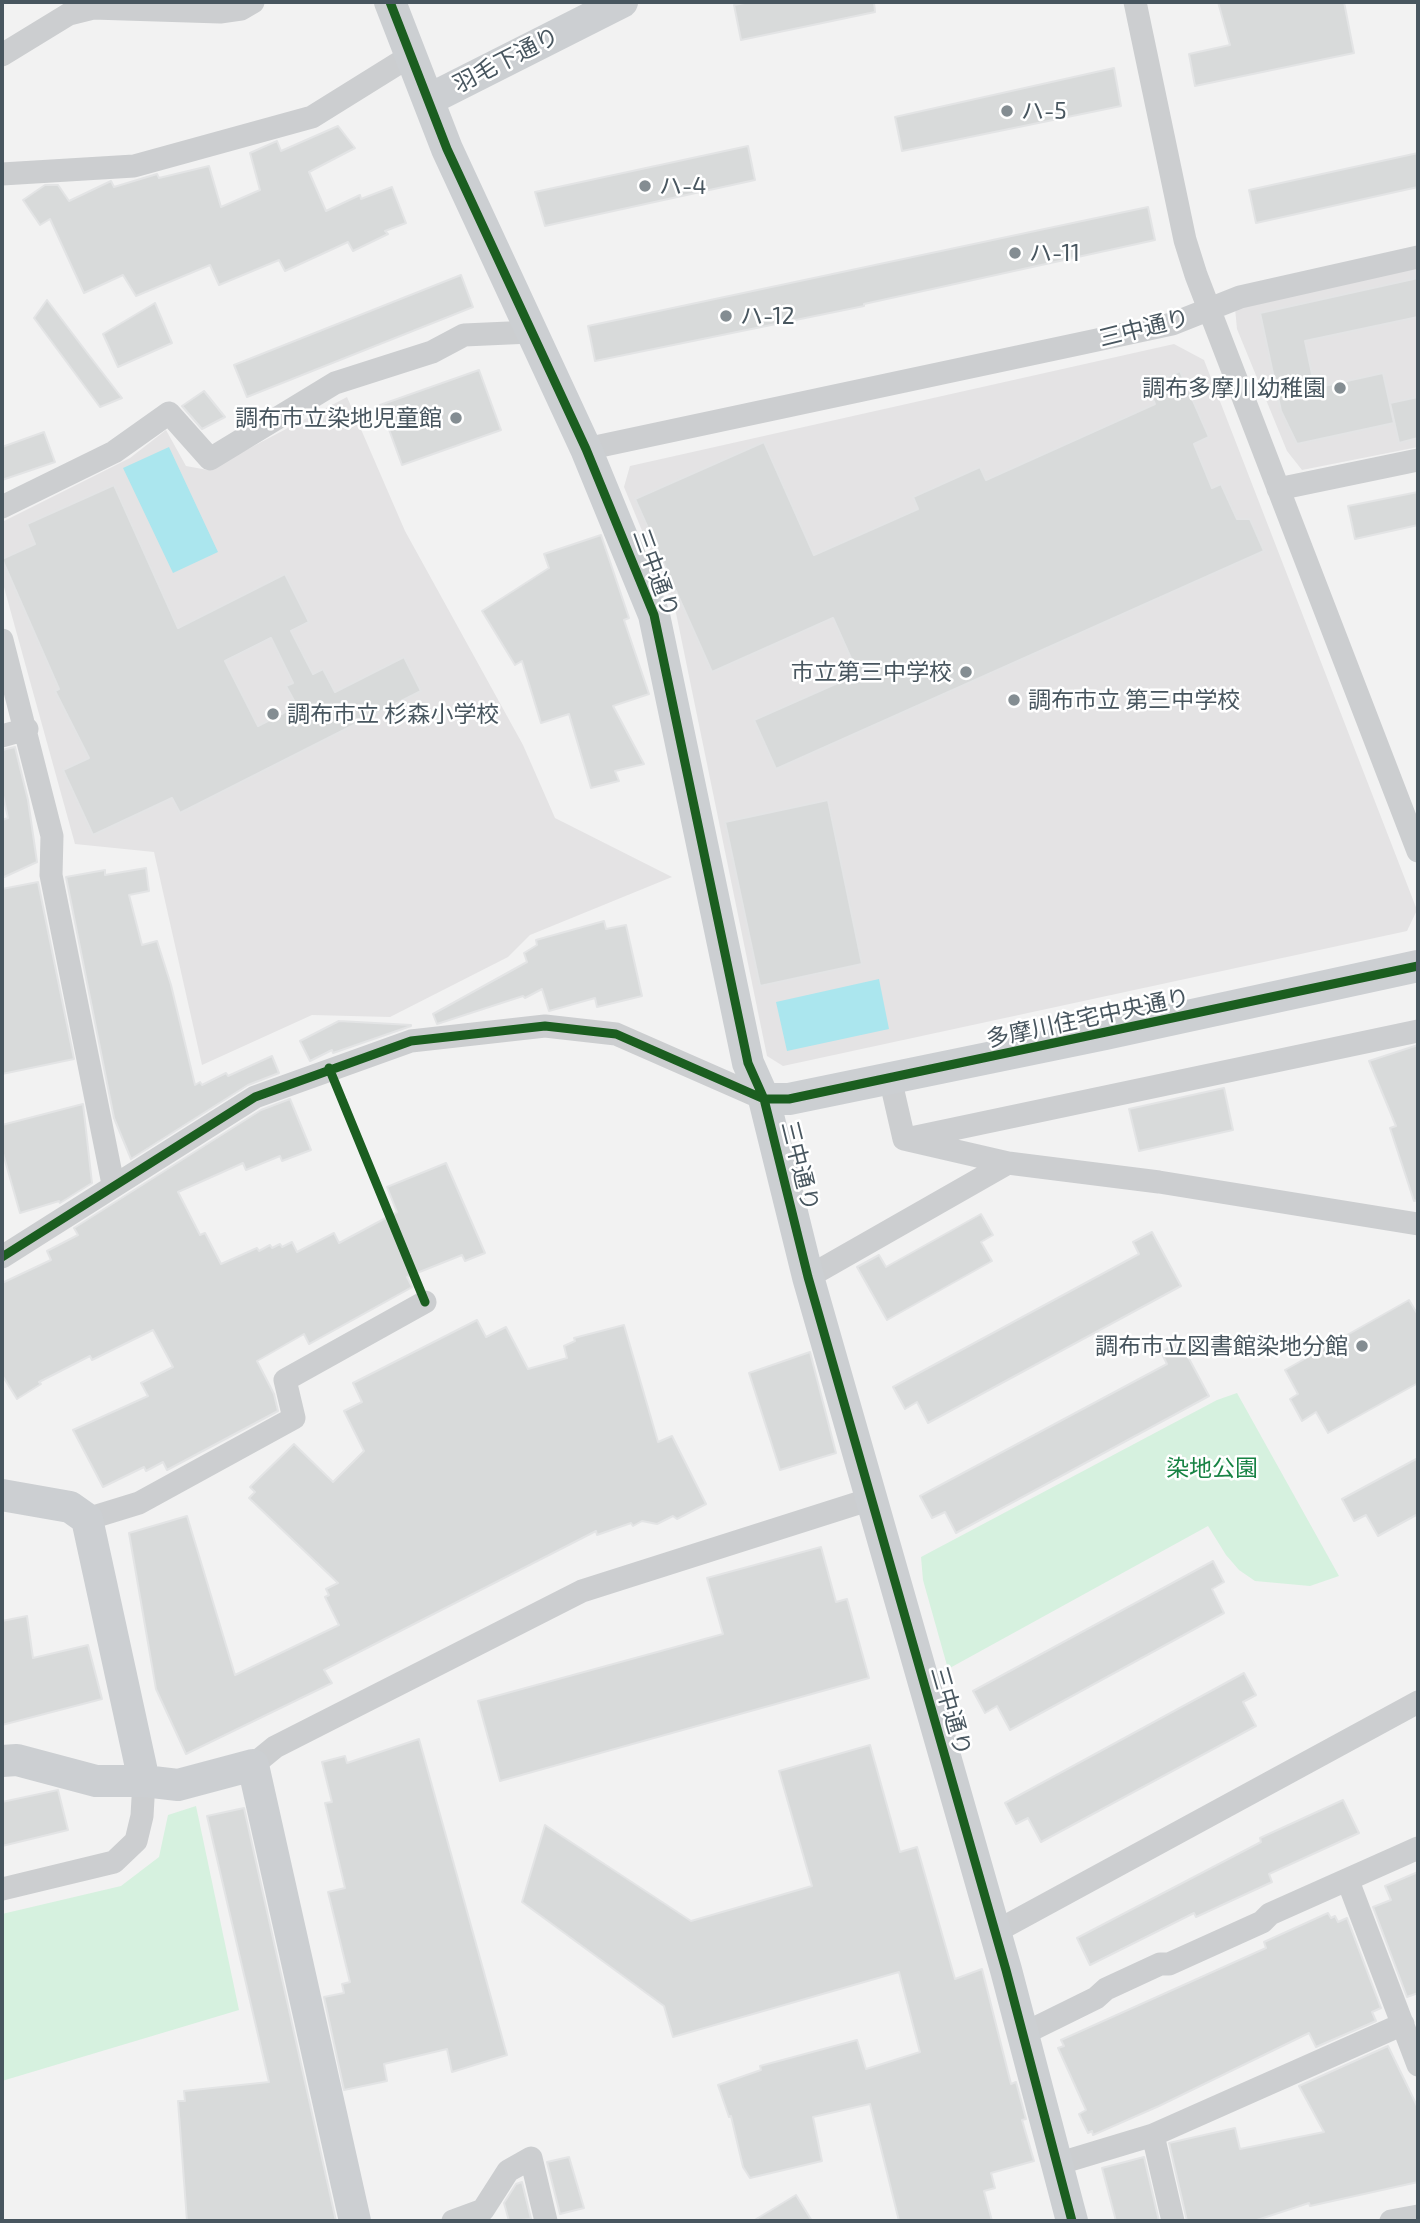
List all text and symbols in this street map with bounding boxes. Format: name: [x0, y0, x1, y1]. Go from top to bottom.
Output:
street label: 羽毛下通り: [449, 22, 563, 98]
place label: ハ-5: [1021, 97, 1067, 125]
marker: ハ-5: [999, 103, 1015, 119]
place label: ハ-4: [659, 172, 706, 200]
marker: ハ-4: [637, 178, 653, 194]
place label: ハ-11: [1029, 239, 1080, 267]
marker: ハ-11: [1007, 245, 1023, 261]
place label: ハ-12: [740, 302, 795, 330]
street label: 三中通り: [1096, 303, 1192, 353]
marker: ハ-12: [718, 308, 734, 324]
place label: 調布多摩川幼稚園: [1142, 374, 1326, 402]
marker: 調布多摩川幼稚園: [1332, 380, 1348, 396]
place label: 調布市立染地児童館: [235, 404, 442, 432]
marker: 調布市立染地児童館: [448, 410, 464, 426]
street label: 三中通り: [627, 525, 685, 621]
place label: 市立第三中学校: [791, 658, 952, 686]
marker: 市立第三中学校: [958, 664, 974, 680]
place label: 調布市立 第三中学校: [1028, 686, 1240, 714]
marker: 調布市立 第三中学校: [1006, 692, 1022, 708]
place label: 調布市立 杉森小学校: [287, 700, 499, 728]
marker: 調布市立 杉森小学校: [265, 706, 281, 722]
street label: 多摩川住宅中央通り: [984, 983, 1192, 1053]
street label: 三中通り: [775, 1118, 825, 1214]
place label: 調布市立図書館染地分館: [1095, 1332, 1348, 1360]
marker: 調布市立図書館染地分館: [1354, 1338, 1370, 1354]
park label: 染地公園: [1166, 1454, 1258, 1482]
street label: 三中通り: [925, 1663, 977, 1759]

